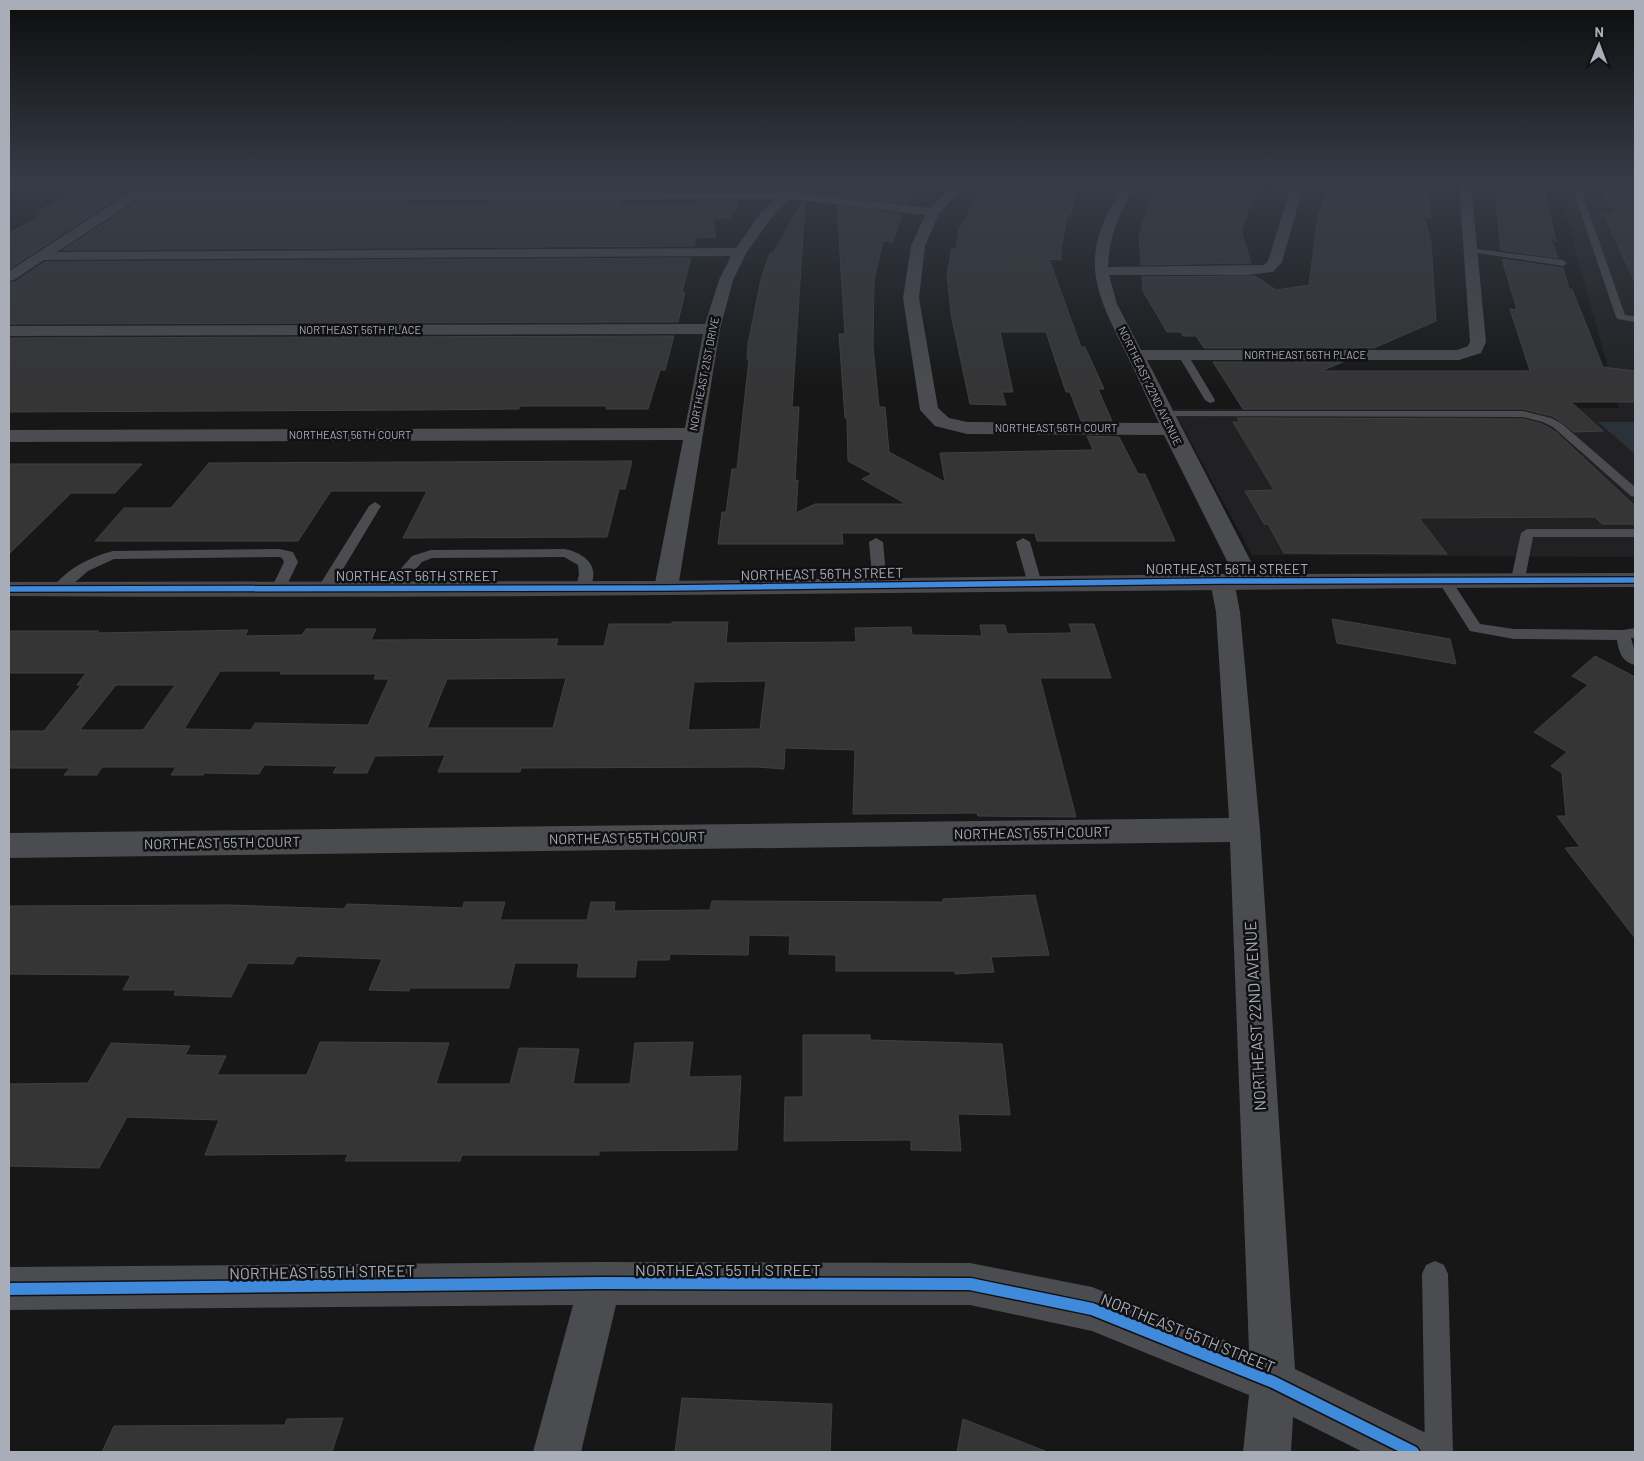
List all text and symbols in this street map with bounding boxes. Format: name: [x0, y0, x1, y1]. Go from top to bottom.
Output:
north arrow: [1574, 20, 1624, 70]
text: N: [1594, 23, 1604, 40]
street label: NORTHEAST 21ST DRIVE: [686, 316, 721, 432]
street label: NORTHEAST 56TH PLACE: [299, 323, 421, 336]
street label: NORTHEAST 22ND AVENUE: [1116, 324, 1185, 448]
street label: NORTHEAST 56TH PLACE: [1244, 348, 1366, 361]
street label: NORTHEAST 56TH COURT: [995, 421, 1117, 434]
street label: NORTHEAST 56TH COURT: [289, 428, 411, 441]
street label: NORTHEAST 56TH STREET: [1146, 560, 1308, 577]
street label: NORTHEAST 56TH STREET: [741, 564, 903, 583]
street label: NORTHEAST 56TH STREET: [336, 567, 498, 584]
street label: NORTHEAST 55TH COURT: [954, 823, 1110, 842]
street label: NORTHEAST 55TH COURT: [549, 828, 705, 847]
street label: NORTHEAST 55TH COURT: [144, 833, 300, 852]
street label: NORTHEAST 22ND AVENUE: [1240, 921, 1269, 1111]
street label: NORTHEAST 55TH STREET: [229, 1260, 415, 1283]
street label: NORTHEAST 55TH STREET: [635, 1260, 821, 1279]
street label: NORTHEAST 55TH STREET: [1098, 1289, 1278, 1376]

